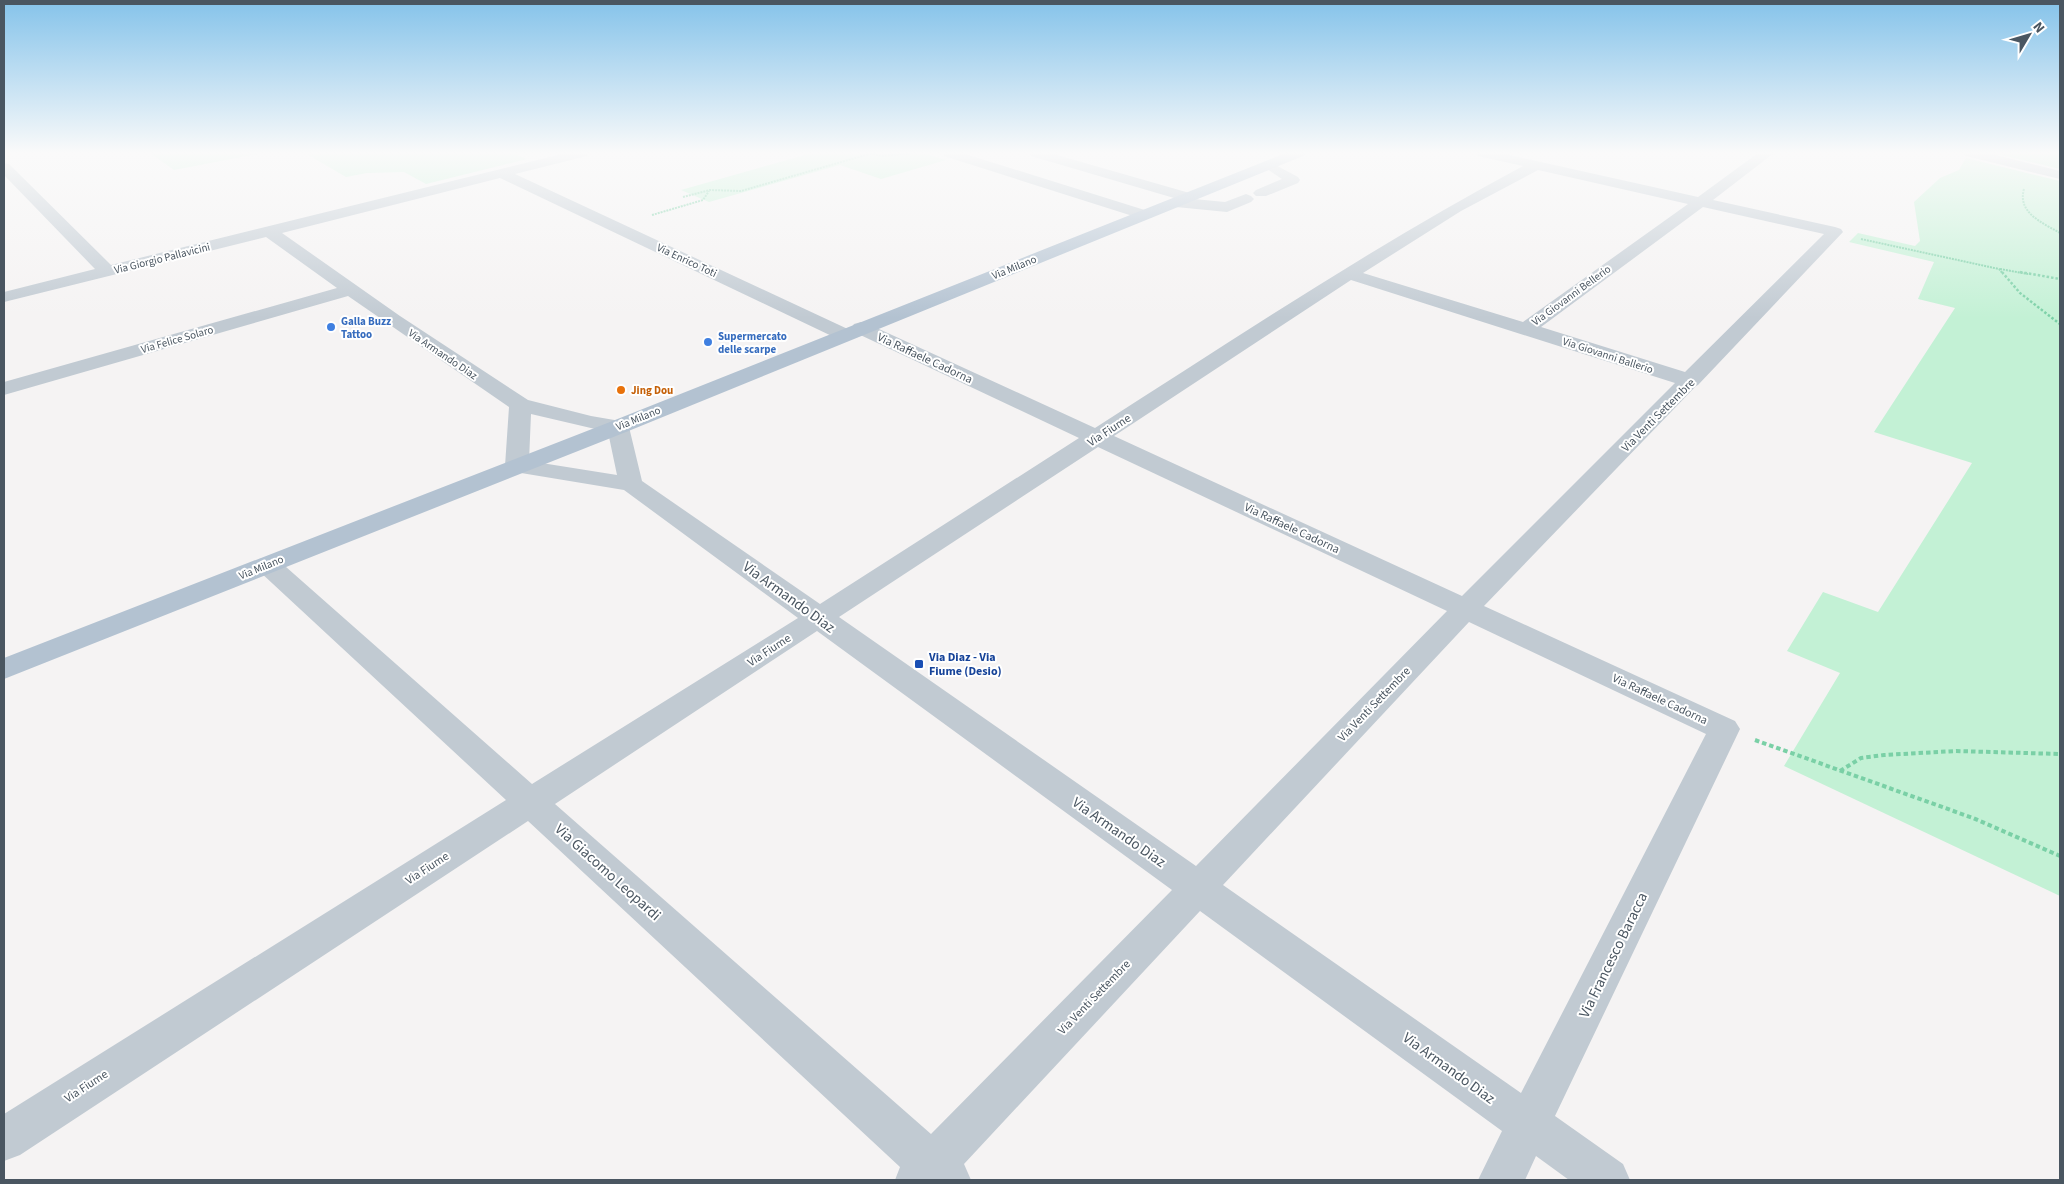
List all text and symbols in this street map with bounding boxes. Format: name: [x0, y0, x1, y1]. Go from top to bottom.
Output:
north arrow: [2004, 10, 2054, 60]
text: N: [2028, 18, 2049, 37]
street label: Via Giorgio Pallavicini: [113, 239, 212, 278]
street label: Via Enrico Toti: [654, 240, 719, 281]
street label: Via Milano: [990, 252, 1039, 283]
street label: Via Giovanni Bellerio: [1529, 262, 1614, 329]
place label: Galla Buzz Tattoo: [341, 314, 391, 342]
marker: Galla Buzz Tattoo: [325, 321, 337, 333]
street label: Via Felice Solaro: [139, 322, 215, 357]
street label: Via Armando Diaz: [405, 326, 481, 383]
place label: Supermercato delle scarpe: [718, 329, 787, 357]
street label: Via Raffaele Cadorna: [874, 329, 975, 388]
street label: Via Giovanni Ballerio: [1561, 334, 1655, 377]
marker: Supermercato delle scarpe: [702, 336, 714, 348]
street label: Via Venti Settembre: [1618, 375, 1699, 456]
place label: Jing Dou: [631, 383, 673, 398]
marker: Jing Dou: [615, 384, 627, 396]
street label: Via Milano: [614, 403, 663, 434]
street label: Via Fiume: [1084, 410, 1134, 451]
street label: Via Raffaele Cadorna: [1241, 499, 1342, 558]
street label: Via Milano: [237, 552, 286, 583]
street label: Via Armando Diaz: [738, 557, 839, 638]
street label: Via Fiume: [744, 630, 794, 671]
place label: Via Diaz - Via Fiume (Desio): [928, 649, 1002, 680]
marker: Via Diaz - Via Fiume (Desio): [913, 658, 925, 670]
street label: Via Venti Settembre: [1334, 663, 1415, 745]
street label: Via Raffaele Cadorna: [1609, 670, 1710, 729]
street label: Via Armando Diaz: [1068, 792, 1170, 873]
street label: Via Giacomo Leopardi: [550, 819, 665, 926]
street label: Via Fiume: [402, 848, 452, 889]
street label: Via Francesco Baracca: [1574, 889, 1653, 1021]
street label: Via Venti Settembre: [1054, 956, 1135, 1038]
street label: Via Armando Diaz: [1398, 1028, 1499, 1109]
street label: Via Fiume: [61, 1066, 111, 1107]

